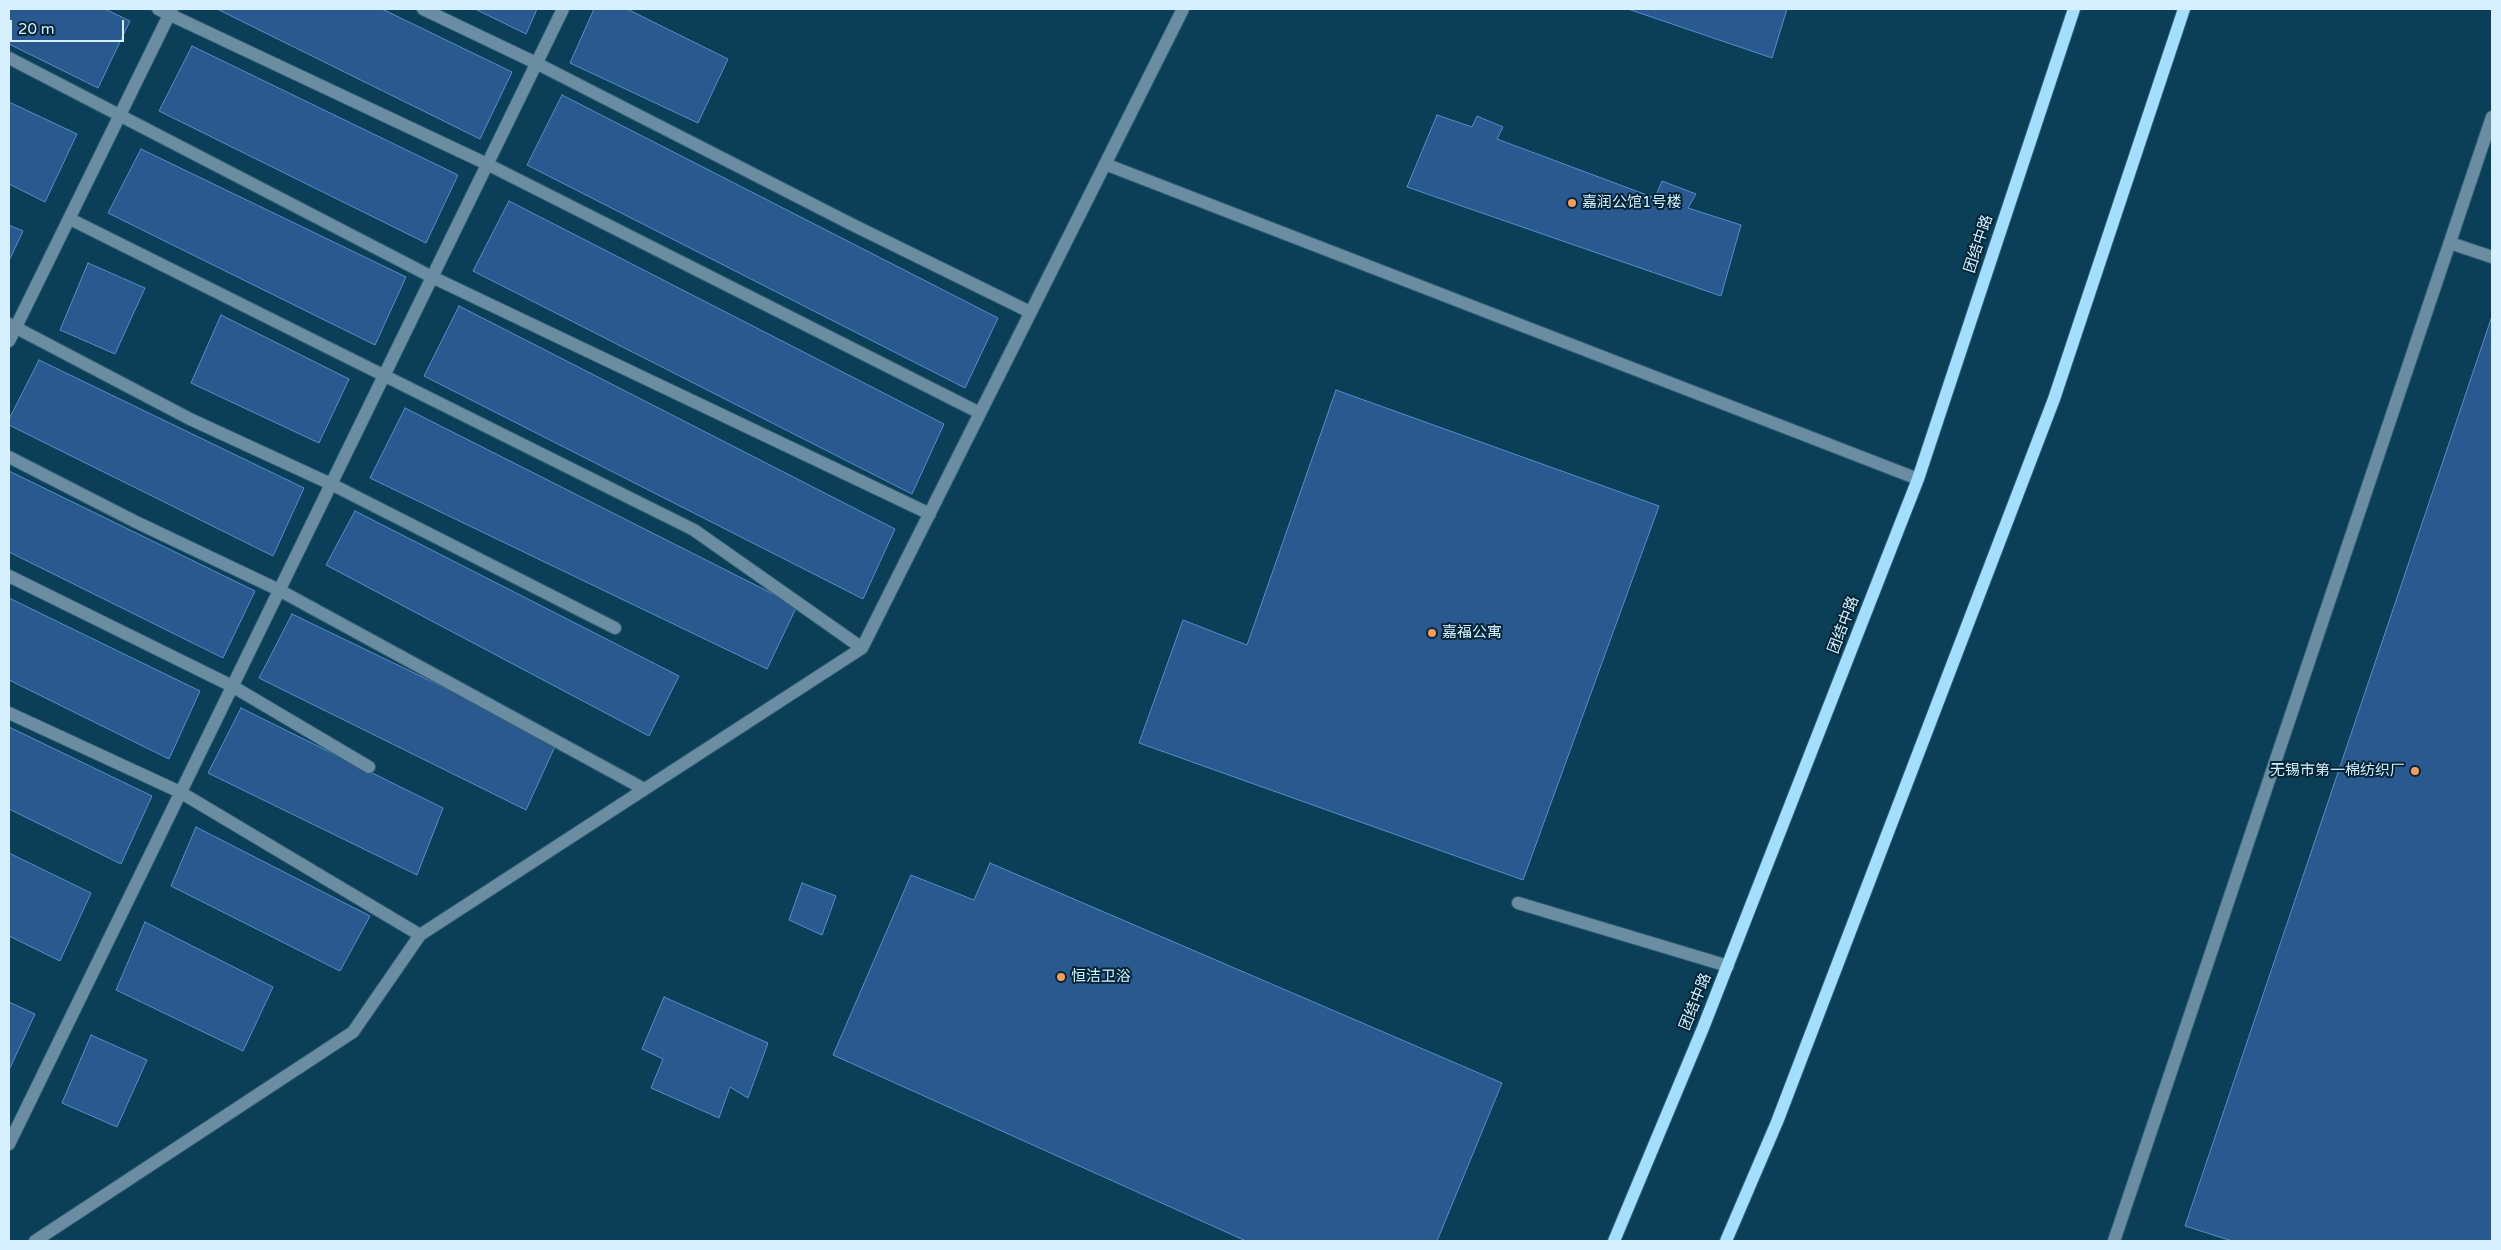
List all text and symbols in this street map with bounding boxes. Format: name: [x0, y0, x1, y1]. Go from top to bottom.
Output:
scale bar: [12, 10, 126, 42]
text: 20 m: [18, 20, 55, 38]
place label: 嘉润公馆1号楼: [1582, 194, 1681, 212]
marker: 嘉润公馆1号楼: [1566, 197, 1578, 209]
street label: 团结中路: [1961, 213, 1997, 275]
street label: 团结中路: [1825, 594, 1863, 656]
place label: 嘉福公寓: [1442, 624, 1502, 642]
marker: 嘉福公寓: [1426, 627, 1438, 639]
place label: 无锡市第一棉纺织厂: [2270, 762, 2405, 780]
marker: 无锡市第一棉纺织厂: [2409, 765, 2421, 777]
place label: 恒洁卫浴: [1071, 968, 1131, 986]
marker: 恒洁卫浴: [1055, 971, 1067, 983]
street label: 团结中路: [1676, 971, 1716, 1033]

